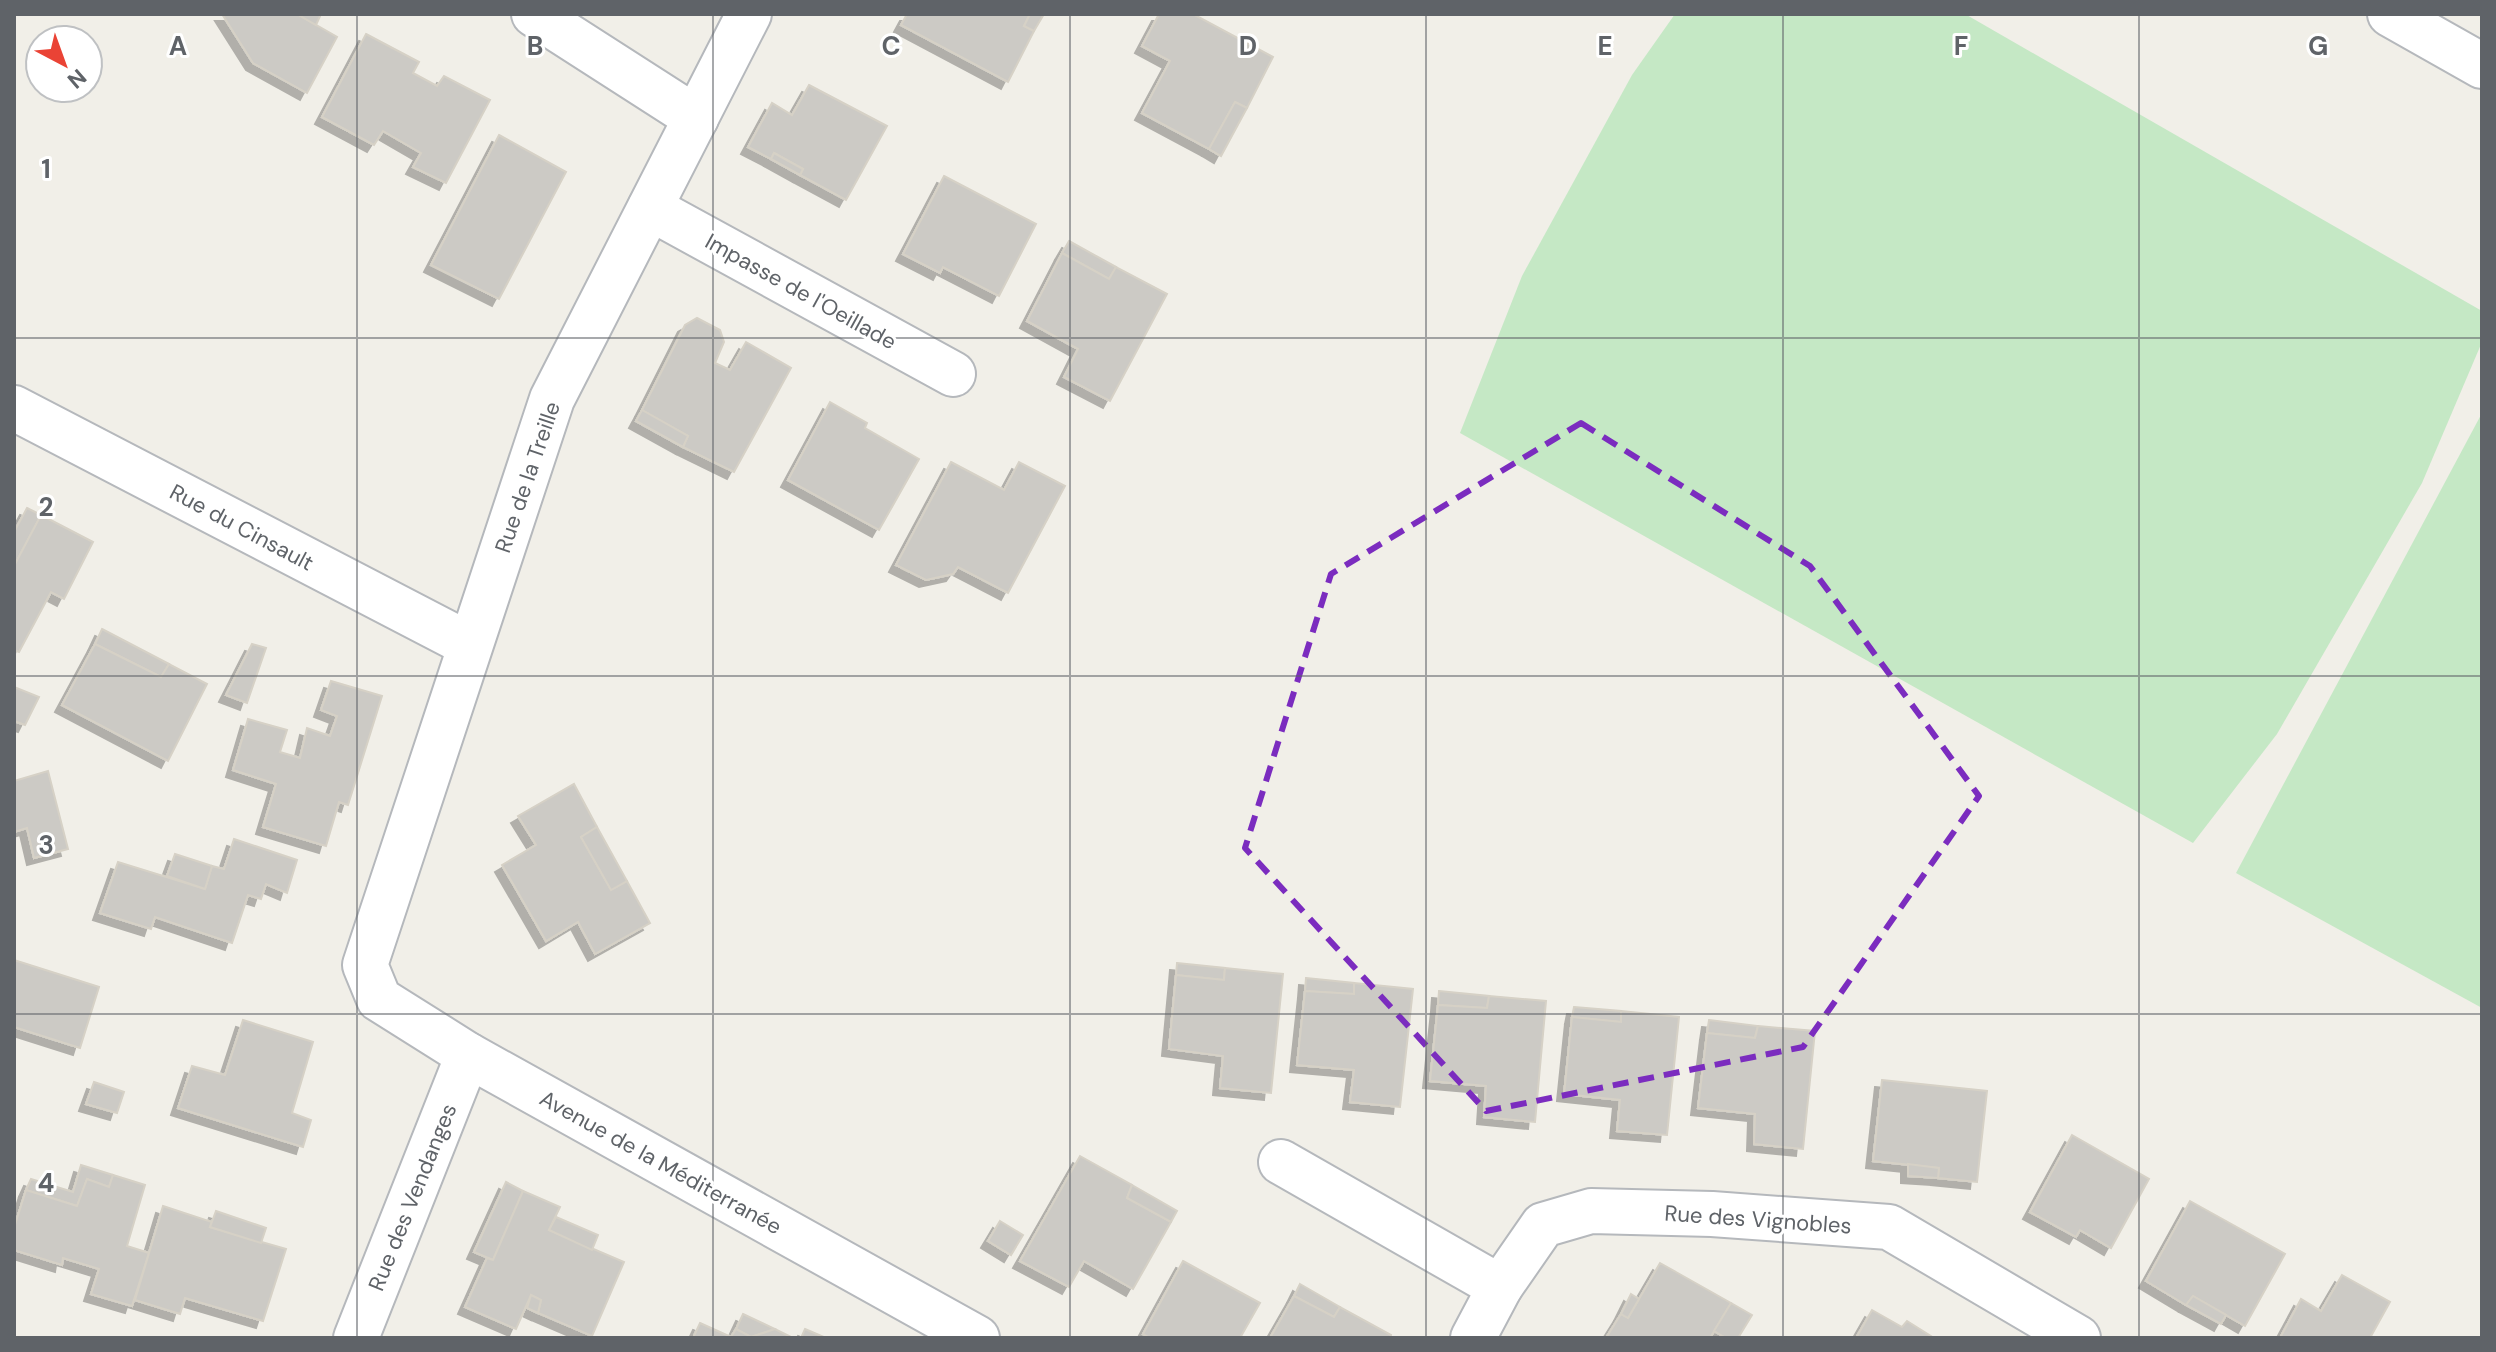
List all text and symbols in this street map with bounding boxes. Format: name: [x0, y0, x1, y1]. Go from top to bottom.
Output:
north arrow: [24, 24, 104, 104]
text: A: [169, 29, 187, 63]
text: B: [527, 29, 543, 63]
text: C: [881, 29, 901, 63]
text: D: [1239, 29, 1257, 63]
text: E: [1597, 29, 1613, 63]
text: F: [1954, 29, 1968, 63]
text: G: [2308, 29, 2328, 63]
text: N: [61, 63, 92, 95]
text: 1: [41, 152, 51, 186]
street label: Impasse de l'Oeillade: [700, 227, 902, 356]
street label: Rue de la Treille: [488, 398, 567, 556]
street label: Rue du Cinsault: [165, 477, 319, 578]
text: 2: [38, 490, 54, 524]
text: 3: [38, 828, 54, 862]
street label: Avenue de la Méditerranée: [535, 1084, 787, 1241]
street label: Rue des Vendanges: [362, 1099, 463, 1295]
text: 4: [38, 1166, 54, 1200]
street label: Rue des Vignobles: [1663, 1198, 1852, 1240]

